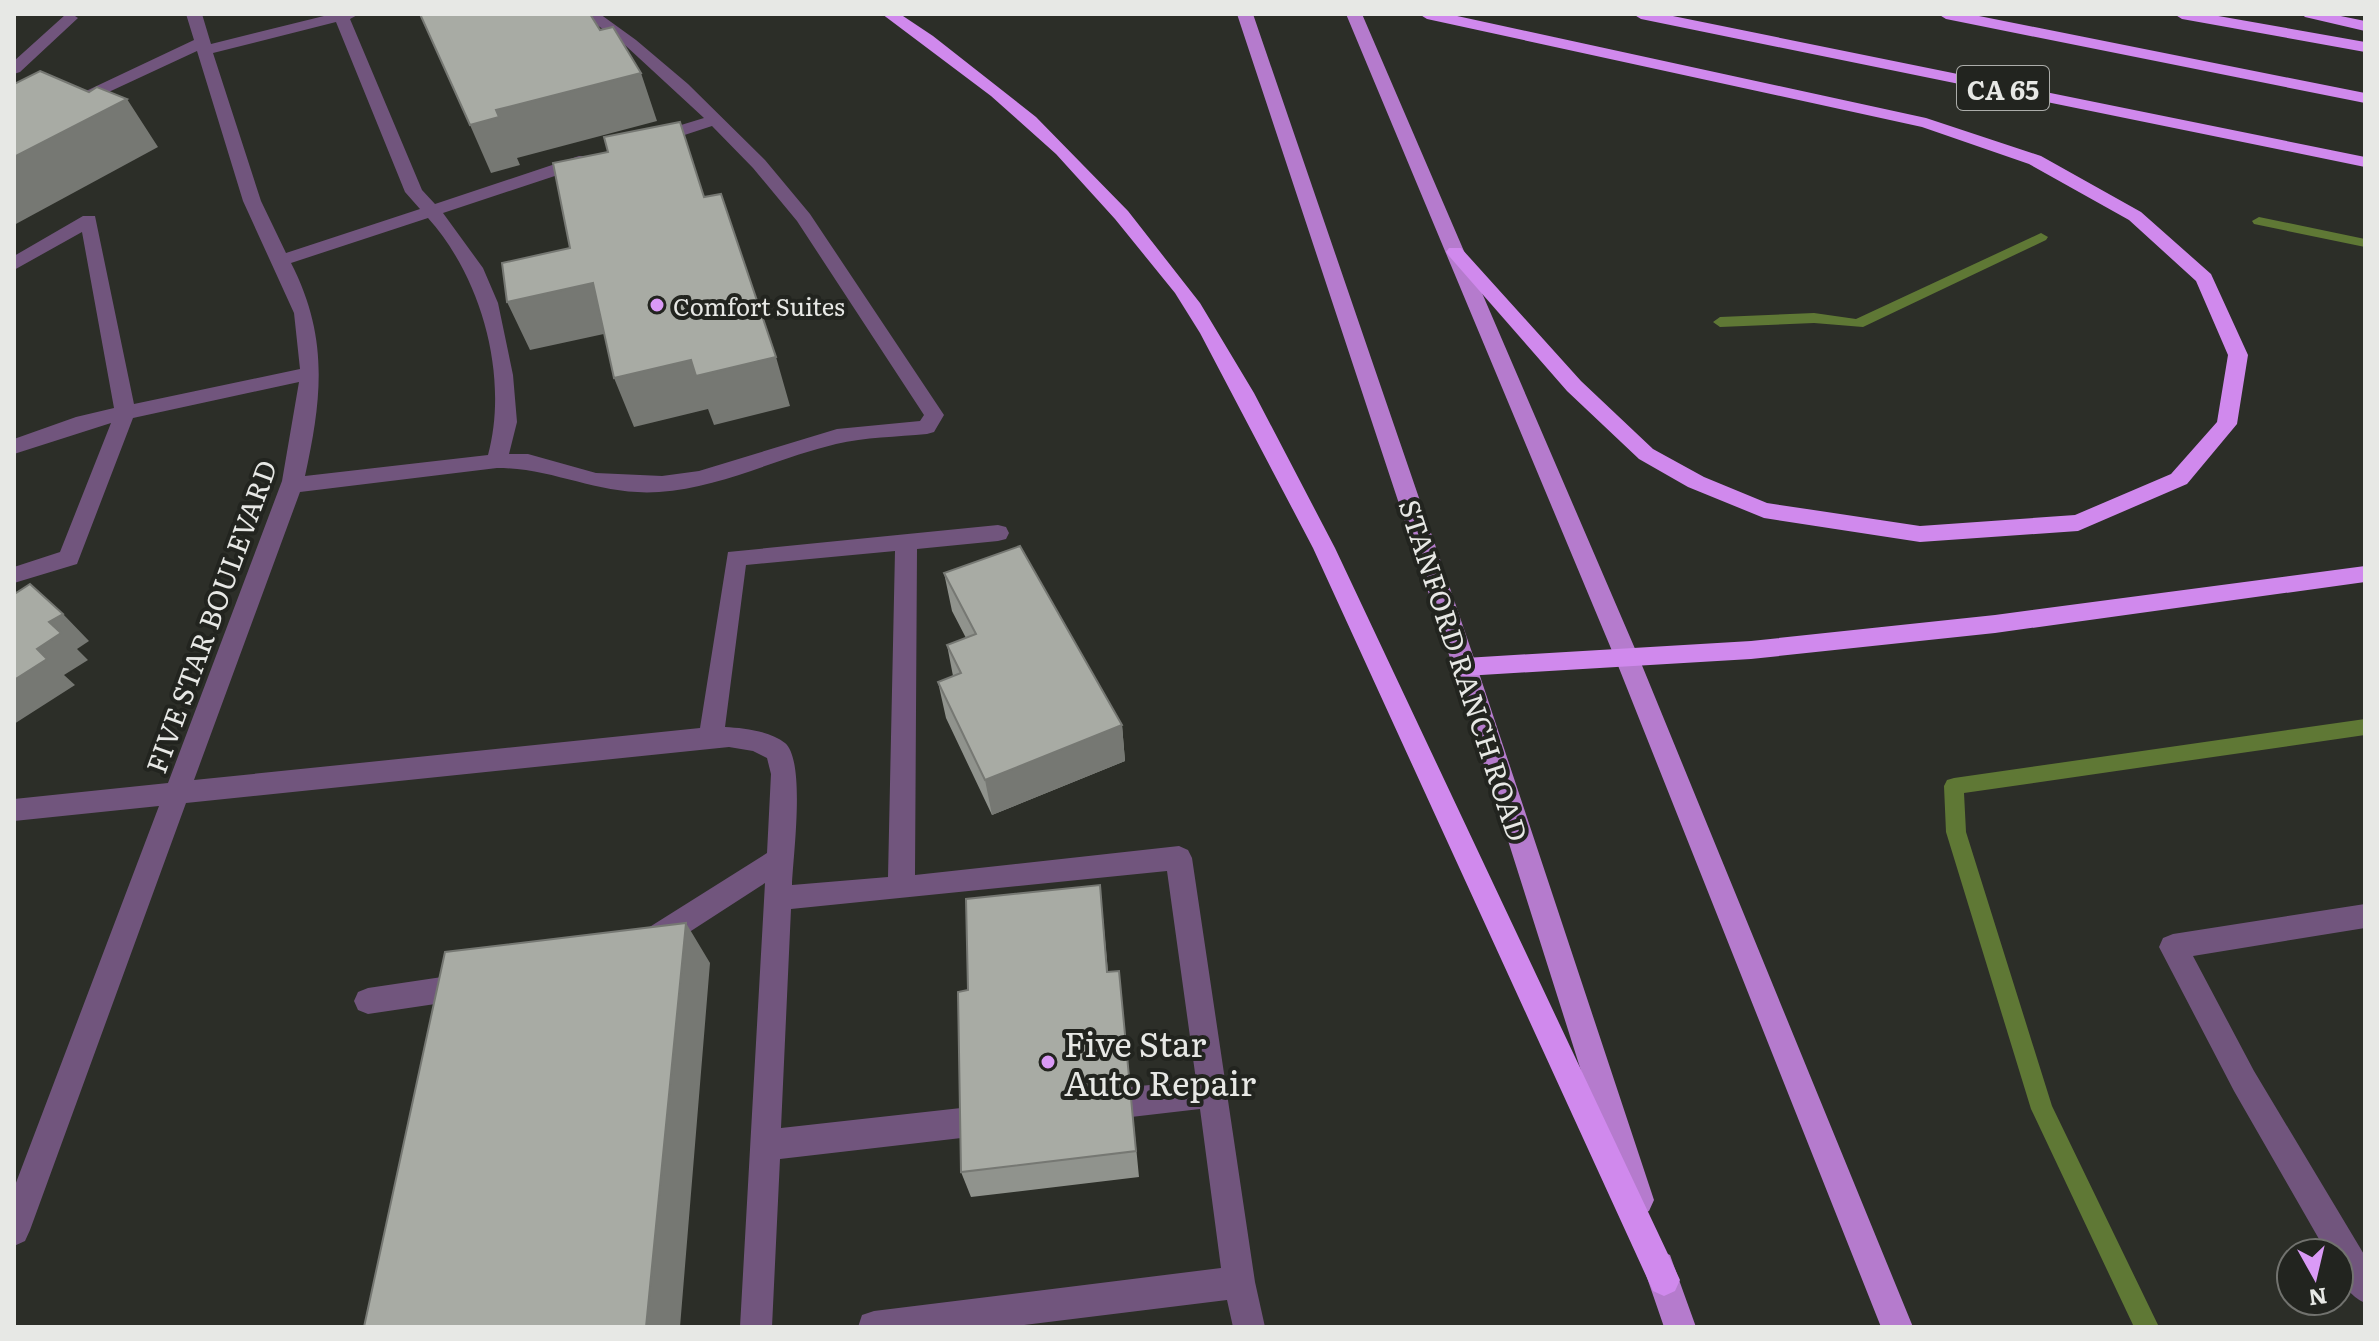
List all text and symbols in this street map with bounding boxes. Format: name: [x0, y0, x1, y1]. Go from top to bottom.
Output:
road number: CA 65: [1957, 66, 2049, 110]
place label: Comfort Suites: [673, 288, 845, 323]
marker: Comfort Suites: [648, 296, 666, 314]
street label: FIVE STAR BOULEVARD: [134, 453, 286, 779]
street label: STANFORD RANCH ROAD: [1390, 494, 1540, 846]
place label: Five Star Auto Repair: [1064, 1017, 1256, 1106]
marker: Five Star Auto Repair: [1039, 1053, 1057, 1071]
north arrow: [2275, 1237, 2355, 1317]
text: N: [2307, 1281, 2329, 1316]

